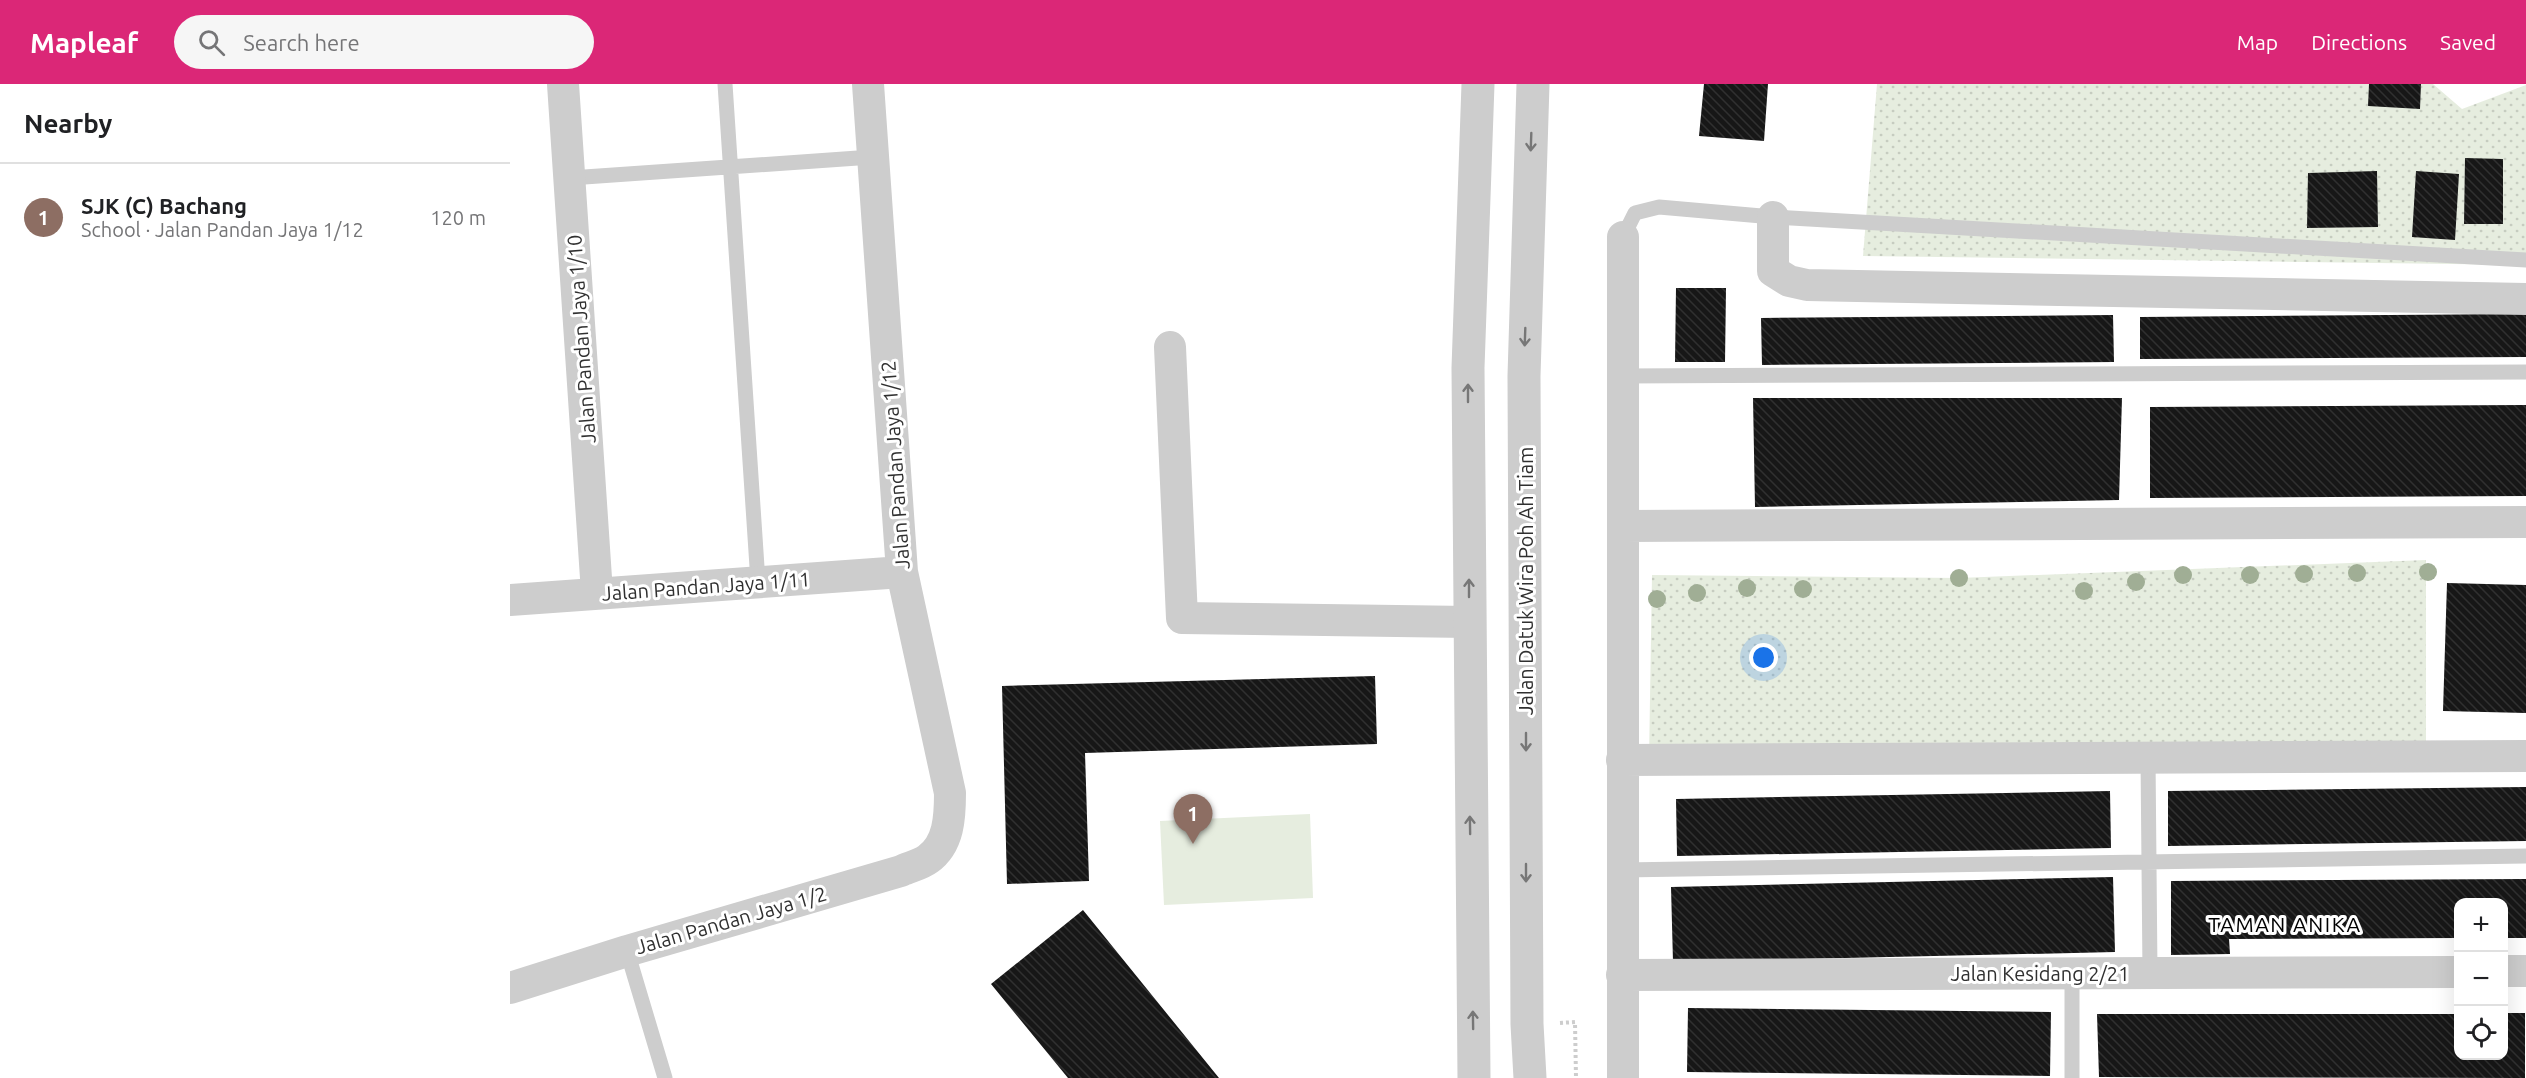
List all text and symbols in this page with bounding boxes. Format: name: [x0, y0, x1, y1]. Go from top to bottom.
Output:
search box: [174, 15, 594, 69]
icon: search: [195, 26, 228, 59]
text: Mapleaf: [30, 27, 138, 58]
text: Search here: [243, 30, 360, 55]
text: Map: [2237, 30, 2278, 54]
text: Directions: [2311, 30, 2407, 54]
text: Saved: [2440, 30, 2496, 54]
text: Nearby: [24, 109, 112, 138]
one-way arrow: [1526, 132, 1537, 152]
text: SJK (C) Bachang: [81, 193, 247, 218]
text: 1: [38, 206, 49, 229]
text: 120 m: [430, 206, 486, 229]
text: School · Jalan Pandan Jaya 1/12: [81, 218, 364, 241]
street label: Jalan Pandan Jaya 1/10: [562, 234, 600, 444]
one-way arrow: [1520, 327, 1531, 347]
street label: Jalan Pandan Jaya 1/12: [876, 360, 914, 570]
one-way arrow: [1462, 383, 1474, 403]
street label: Jalan Datuk Wira Poh Ah Tiam: [1514, 447, 1537, 715]
street label: Jalan Pandan Jaya 1/11: [601, 567, 811, 605]
one-way arrow: [1463, 578, 1474, 598]
your location: [1749, 643, 1778, 672]
one-way arrow: [1520, 732, 1532, 752]
pin: 1: [1174, 794, 1212, 844]
one-way arrow: [1465, 815, 1476, 835]
one-way arrow: [1520, 863, 1532, 883]
street label: Jalan Pandan Jaya 1/2: [633, 882, 829, 958]
map controls: [2454, 898, 2508, 1060]
button: +: [2454, 898, 2508, 952]
district label: TAMAN ANIKA: [2208, 912, 2362, 936]
button: −: [2454, 952, 2508, 1006]
street label: Jalan Kesidang 2/21: [1951, 962, 2129, 985]
button: locate: [2454, 1006, 2508, 1060]
one-way arrow: [1467, 1010, 1479, 1030]

